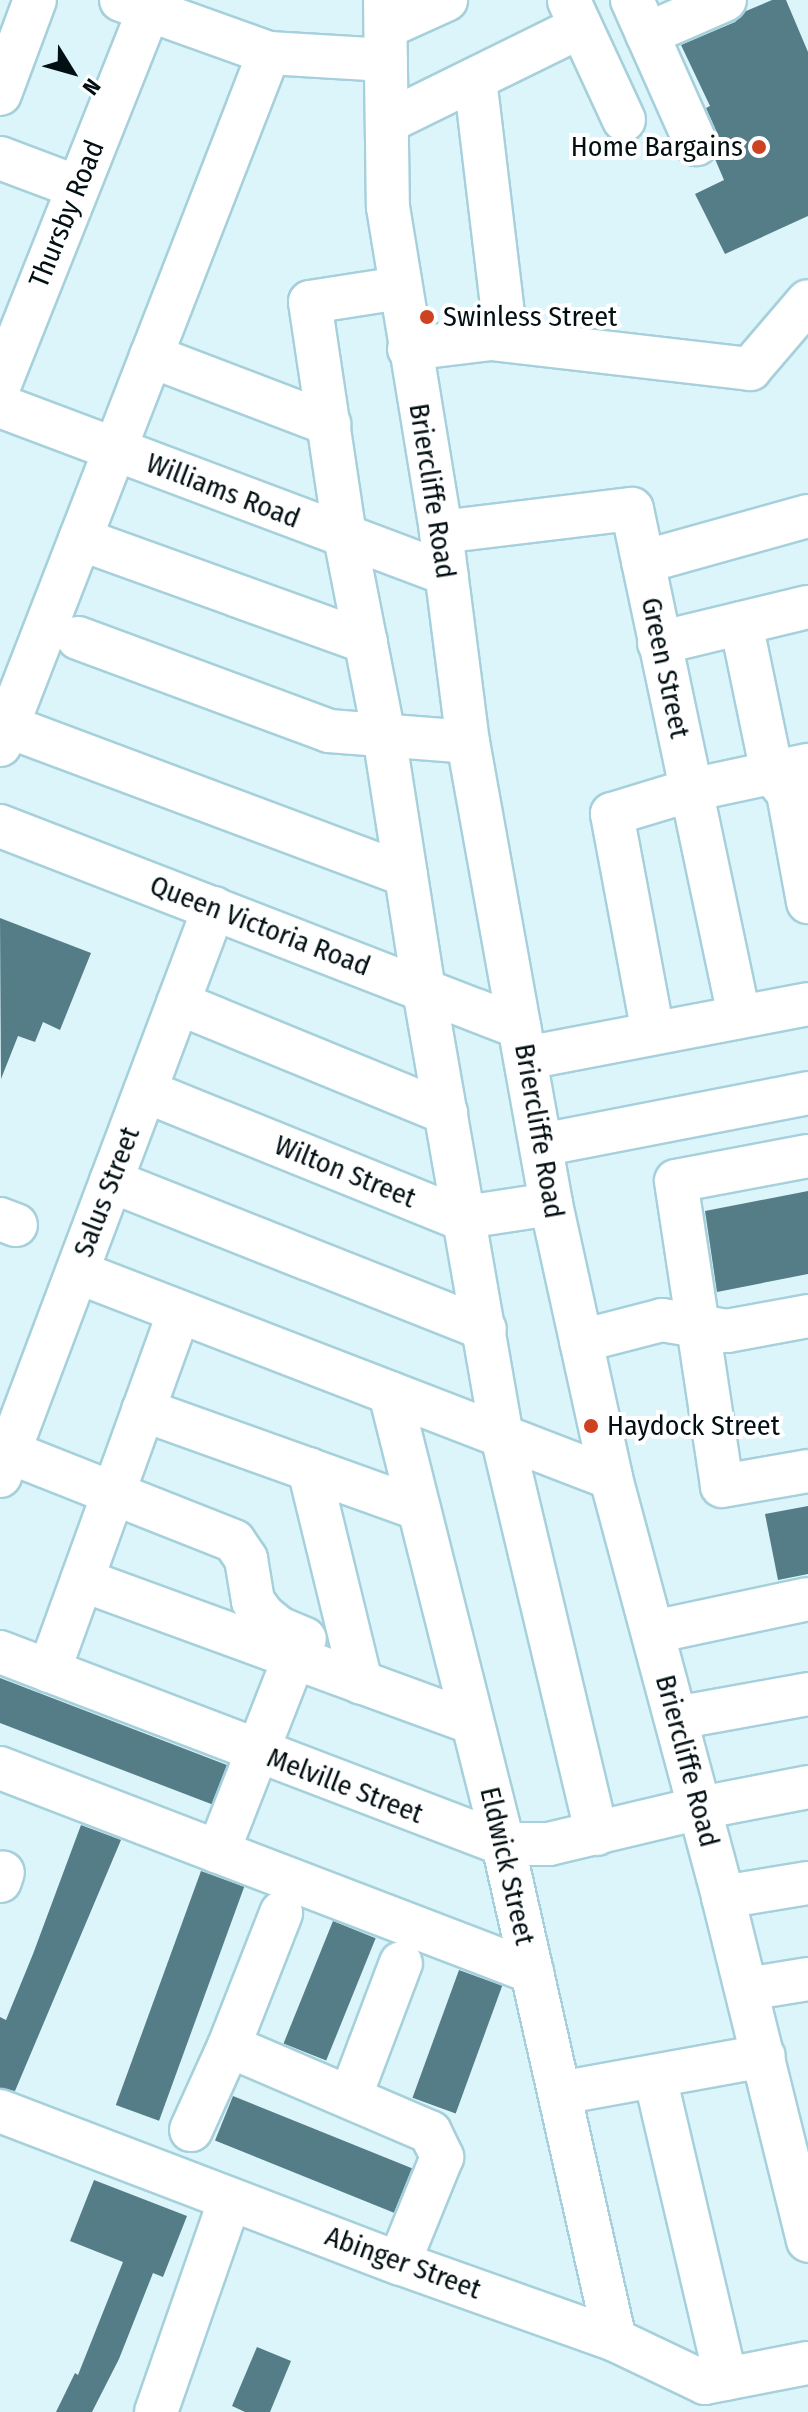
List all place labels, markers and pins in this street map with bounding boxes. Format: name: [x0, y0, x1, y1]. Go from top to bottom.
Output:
place label: Home Bargains: [571, 130, 743, 164]
marker: Home Bargains: [750, 138, 768, 156]
place label: Swinless Street: [443, 300, 617, 334]
marker: Swinless Street: [418, 308, 436, 326]
place label: Haydock Street: [607, 1409, 780, 1443]
marker: Haydock Street: [582, 1417, 600, 1435]

